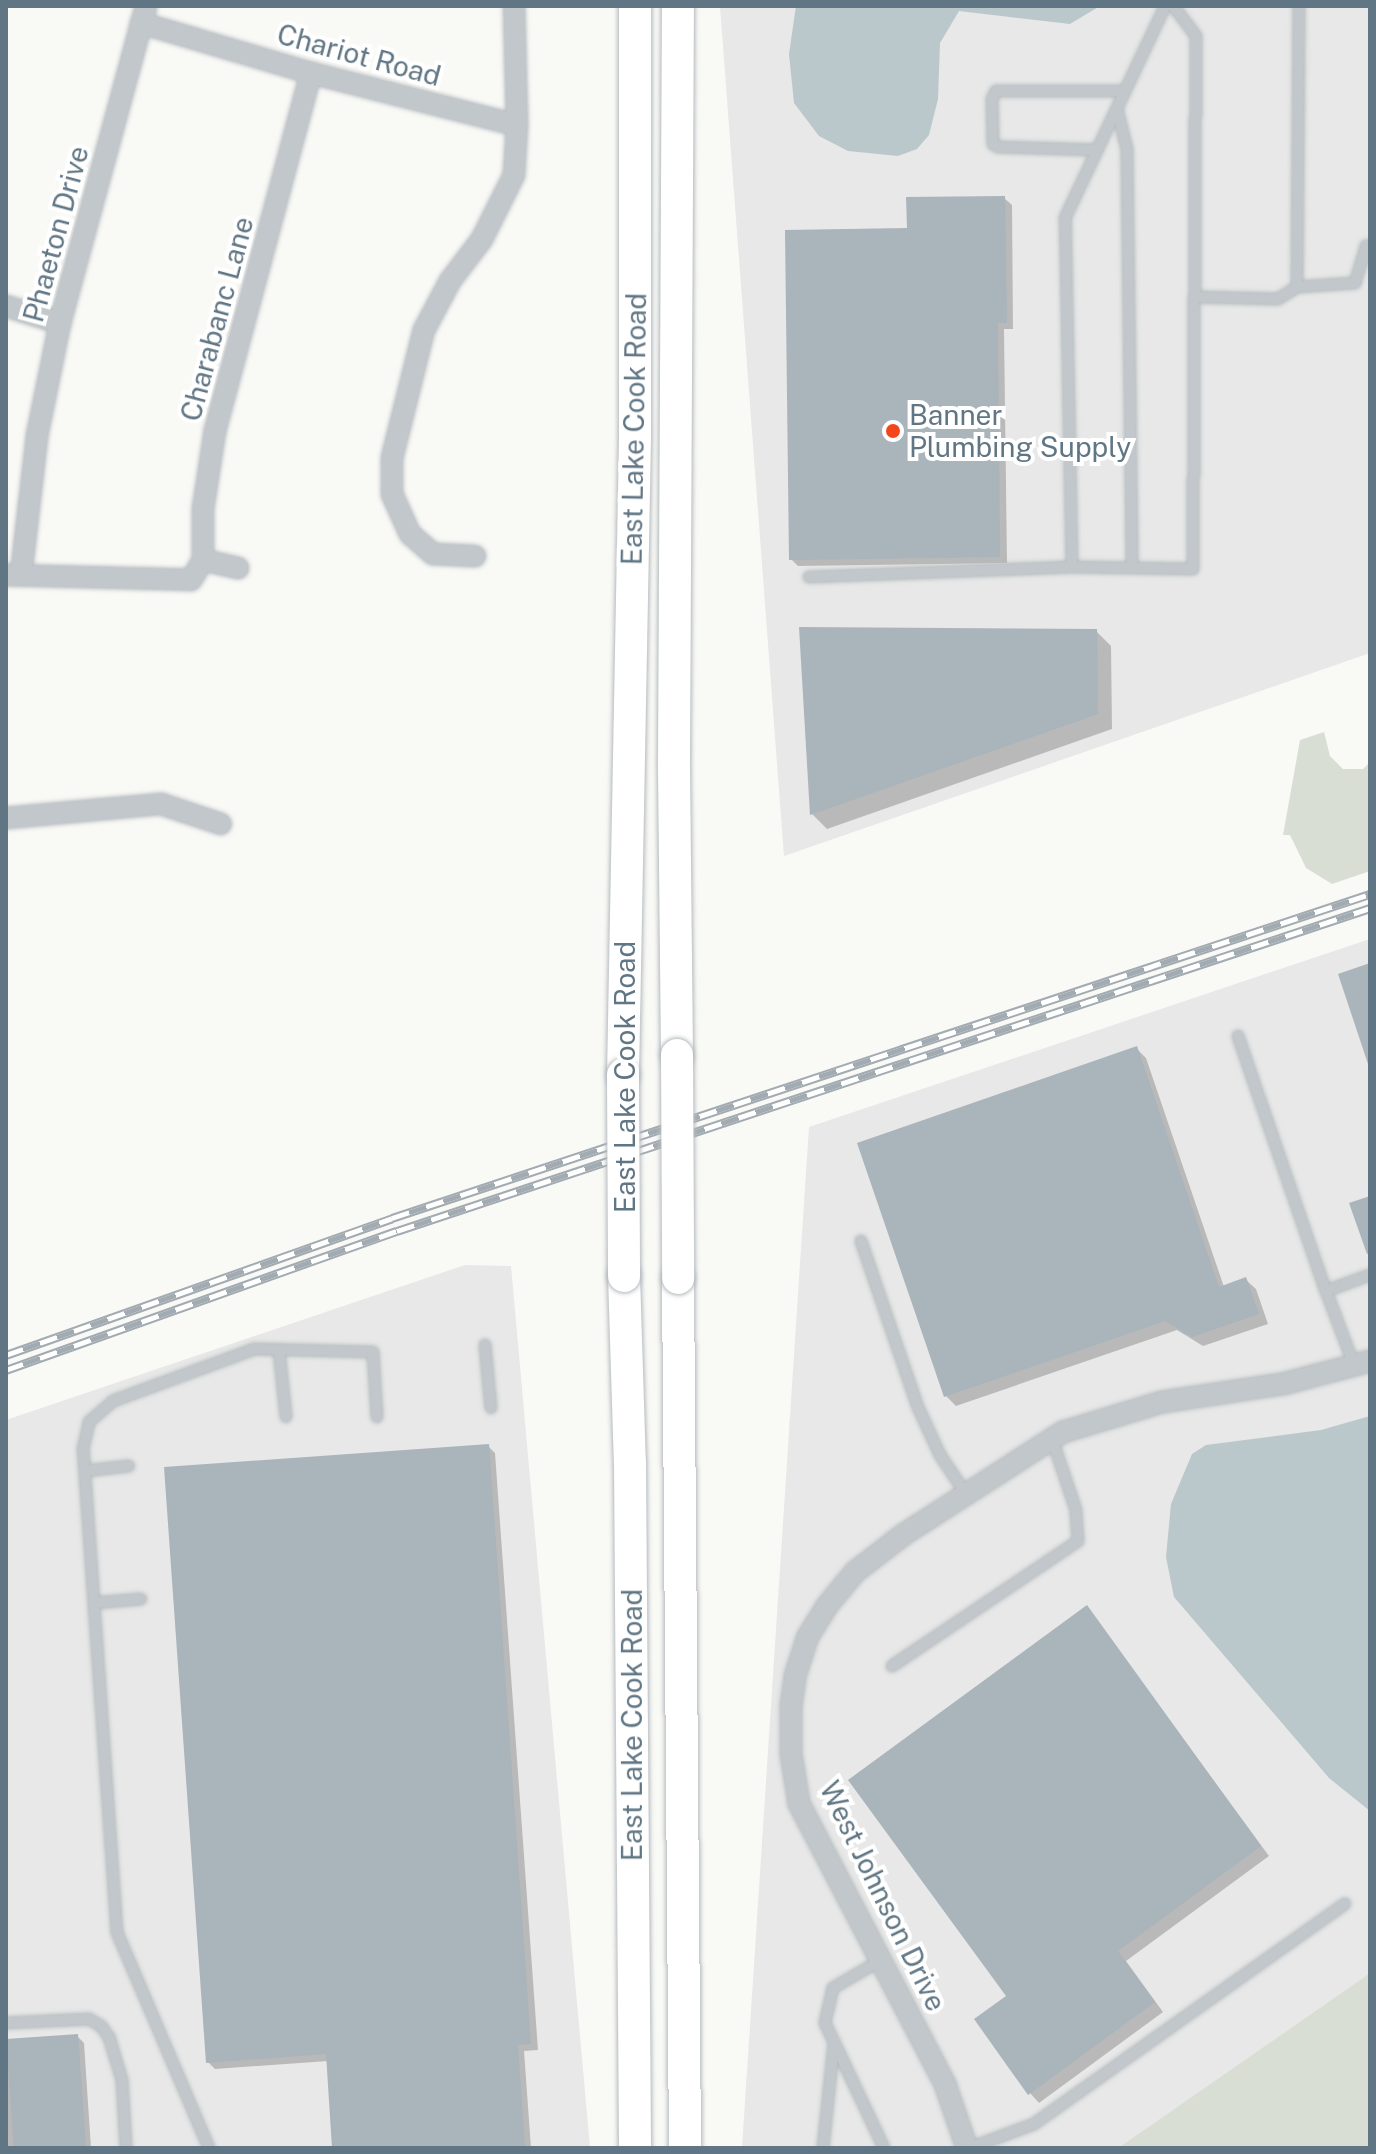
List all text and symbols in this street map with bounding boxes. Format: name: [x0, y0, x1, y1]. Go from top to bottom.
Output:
street label: Chariot Road: [274, 17, 444, 93]
street label: Phaeton Drive: [16, 142, 96, 326]
street label: Charabanc Lane: [174, 213, 260, 425]
street label: East Lake Cook Road: [615, 292, 653, 566]
place label: Banner Plumbing Supply: [909, 398, 1131, 464]
marker: Banner Plumbing Supply: [884, 422, 902, 440]
street label: East Lake Cook Road: [608, 941, 642, 1213]
street label: East Lake Cook Road: [615, 1589, 649, 1861]
street label: West Johnson Drive: [813, 1776, 953, 2016]

